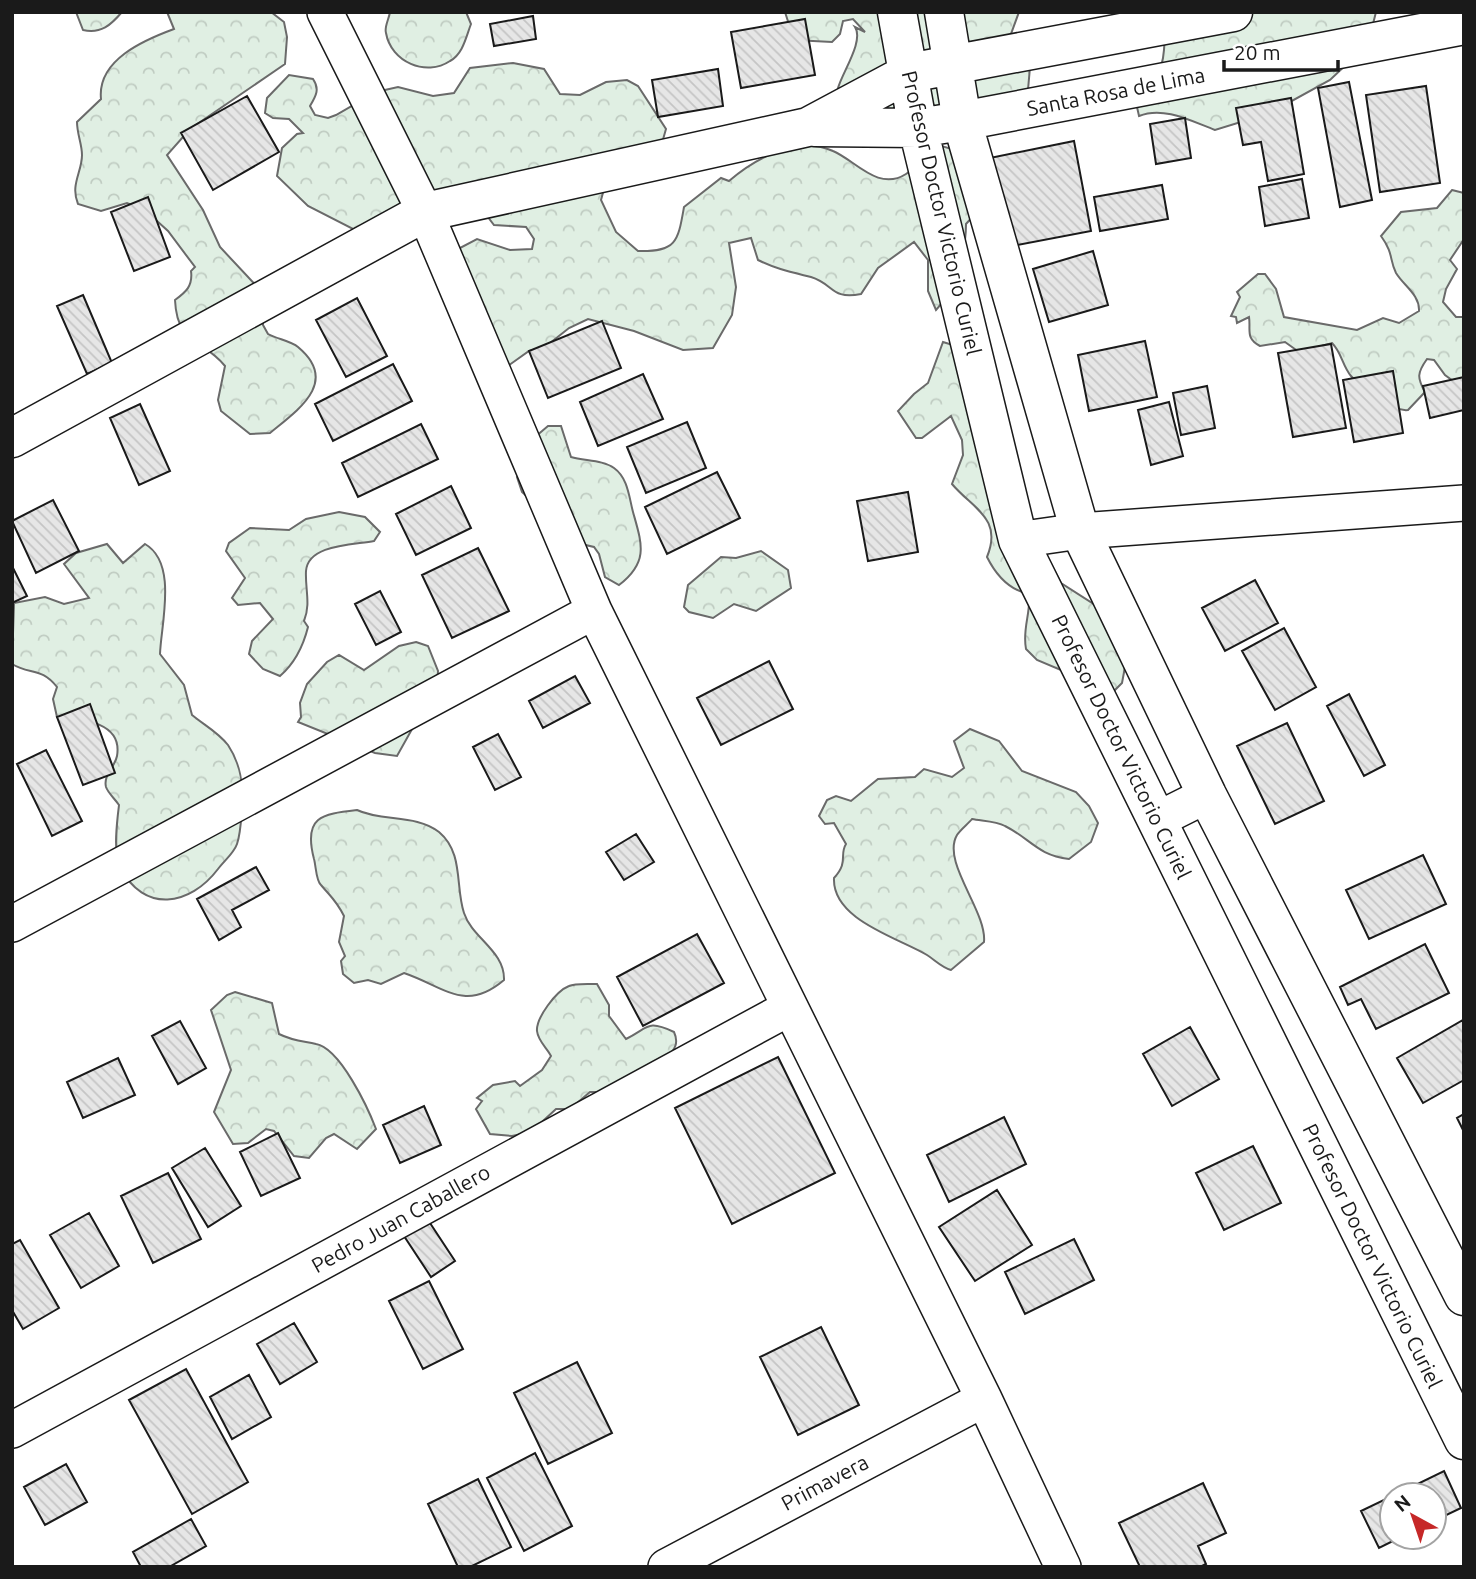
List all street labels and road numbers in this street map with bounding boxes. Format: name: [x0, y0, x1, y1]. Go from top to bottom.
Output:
street label: Santa Rosa de Lima: [1025, 62, 1207, 120]
street label: Profesor Doctor Victorio Curiel: [898, 68, 986, 357]
street label: Profesor Doctor Victorio Curiel: [1047, 611, 1196, 883]
street label: Profesor Doctor Victorio Curiel: [1298, 1120, 1447, 1392]
street label: Pedro Juan Caballero: [307, 1159, 494, 1277]
street label: Primavera: [777, 1449, 872, 1515]

